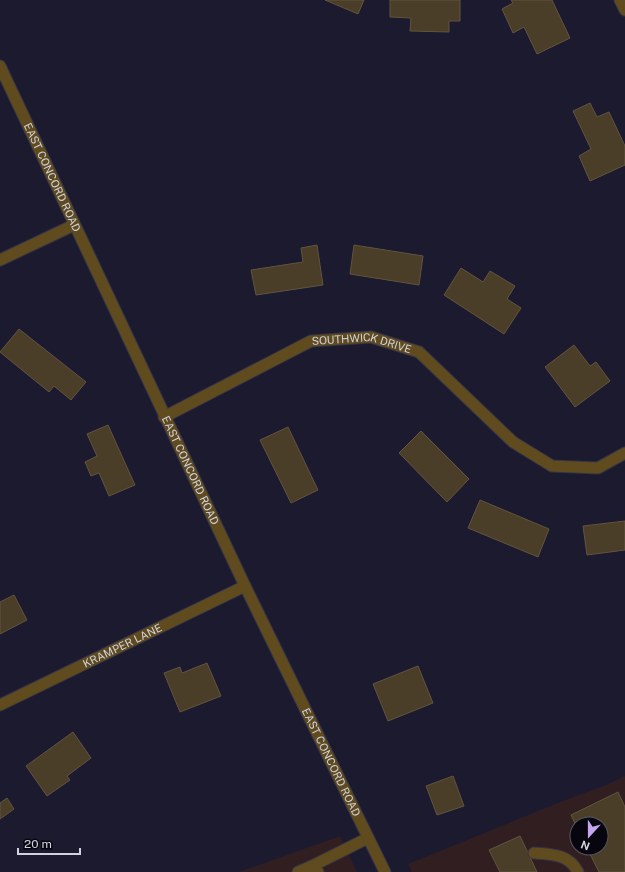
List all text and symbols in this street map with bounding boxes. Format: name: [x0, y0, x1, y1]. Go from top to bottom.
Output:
street label: EAST CONCORD ROAD: [22, 121, 83, 234]
street label: SOUTHWICK DRIVE: [311, 331, 413, 355]
street label: EAST CONCORD ROAD: [160, 414, 221, 527]
street label: KRAMPER LANE: [81, 621, 164, 670]
street label: EAST CONCORD ROAD: [300, 706, 363, 818]
north arrow: [569, 816, 609, 856]
scale bar: [18, 830, 80, 856]
text: 20 m: [24, 837, 52, 851]
text: N: [579, 838, 592, 852]

